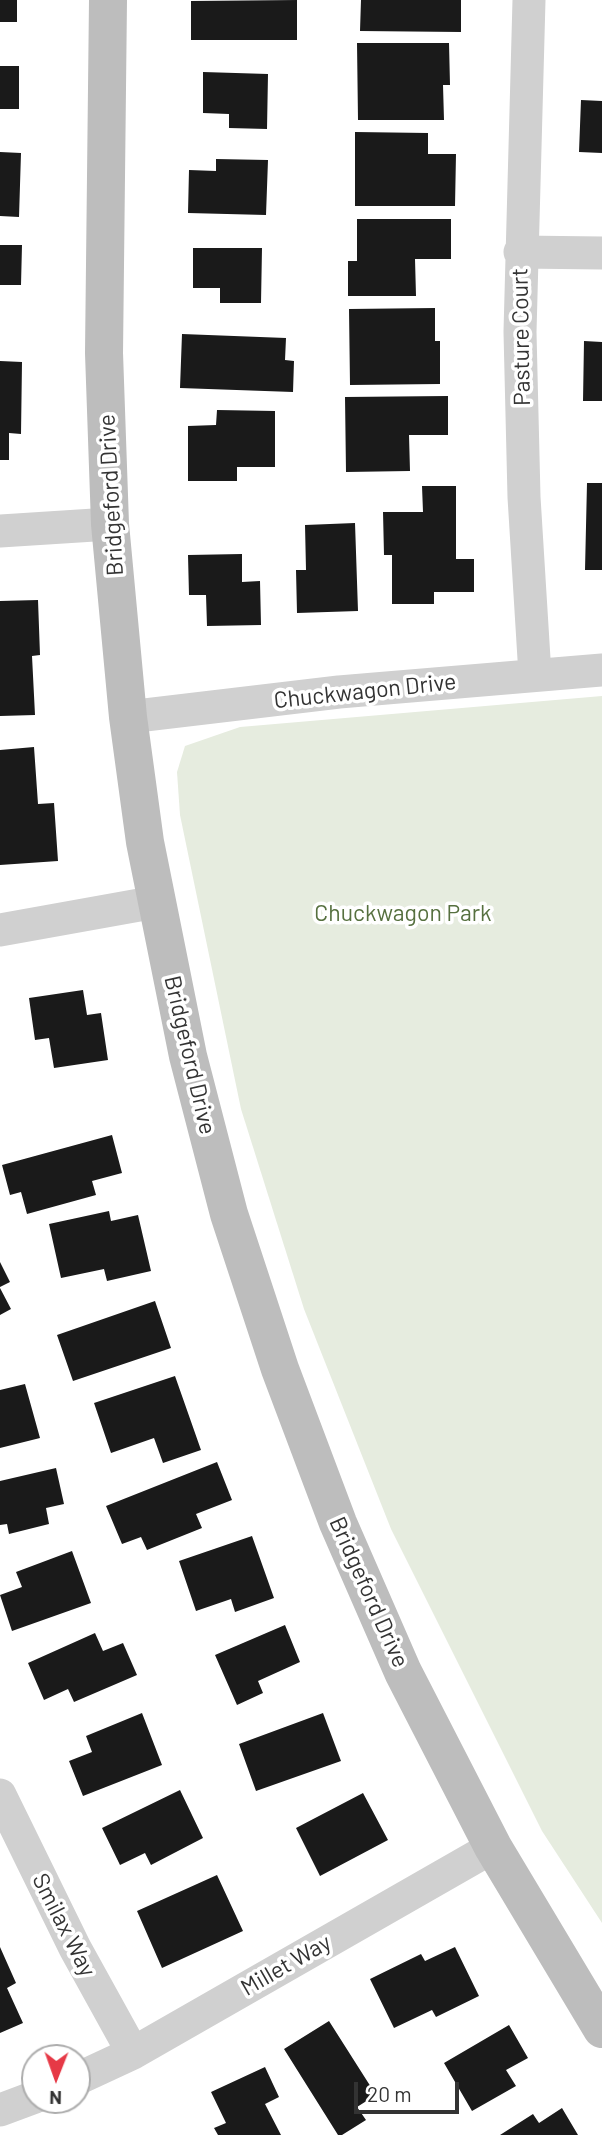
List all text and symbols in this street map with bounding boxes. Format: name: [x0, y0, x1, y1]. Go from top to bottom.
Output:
street label: Pasture Court: [506, 268, 536, 406]
street label: Bridgeford Drive: [93, 413, 129, 577]
street label: Chuckwagon Drive: [272, 668, 458, 714]
park label: Chuckwagon Park: [314, 899, 492, 927]
street label: Bridgeford Drive: [158, 973, 222, 1137]
street label: Bridgeford Drive: [323, 1512, 415, 1672]
street label: Smilax Way: [26, 1869, 102, 1981]
street label: Millet Way: [236, 1928, 336, 2002]
north arrow: [21, 2044, 91, 2114]
scale bar: [357, 2068, 462, 2112]
text: 20 m: [367, 2081, 412, 2106]
text: N: [49, 2087, 62, 2110]

